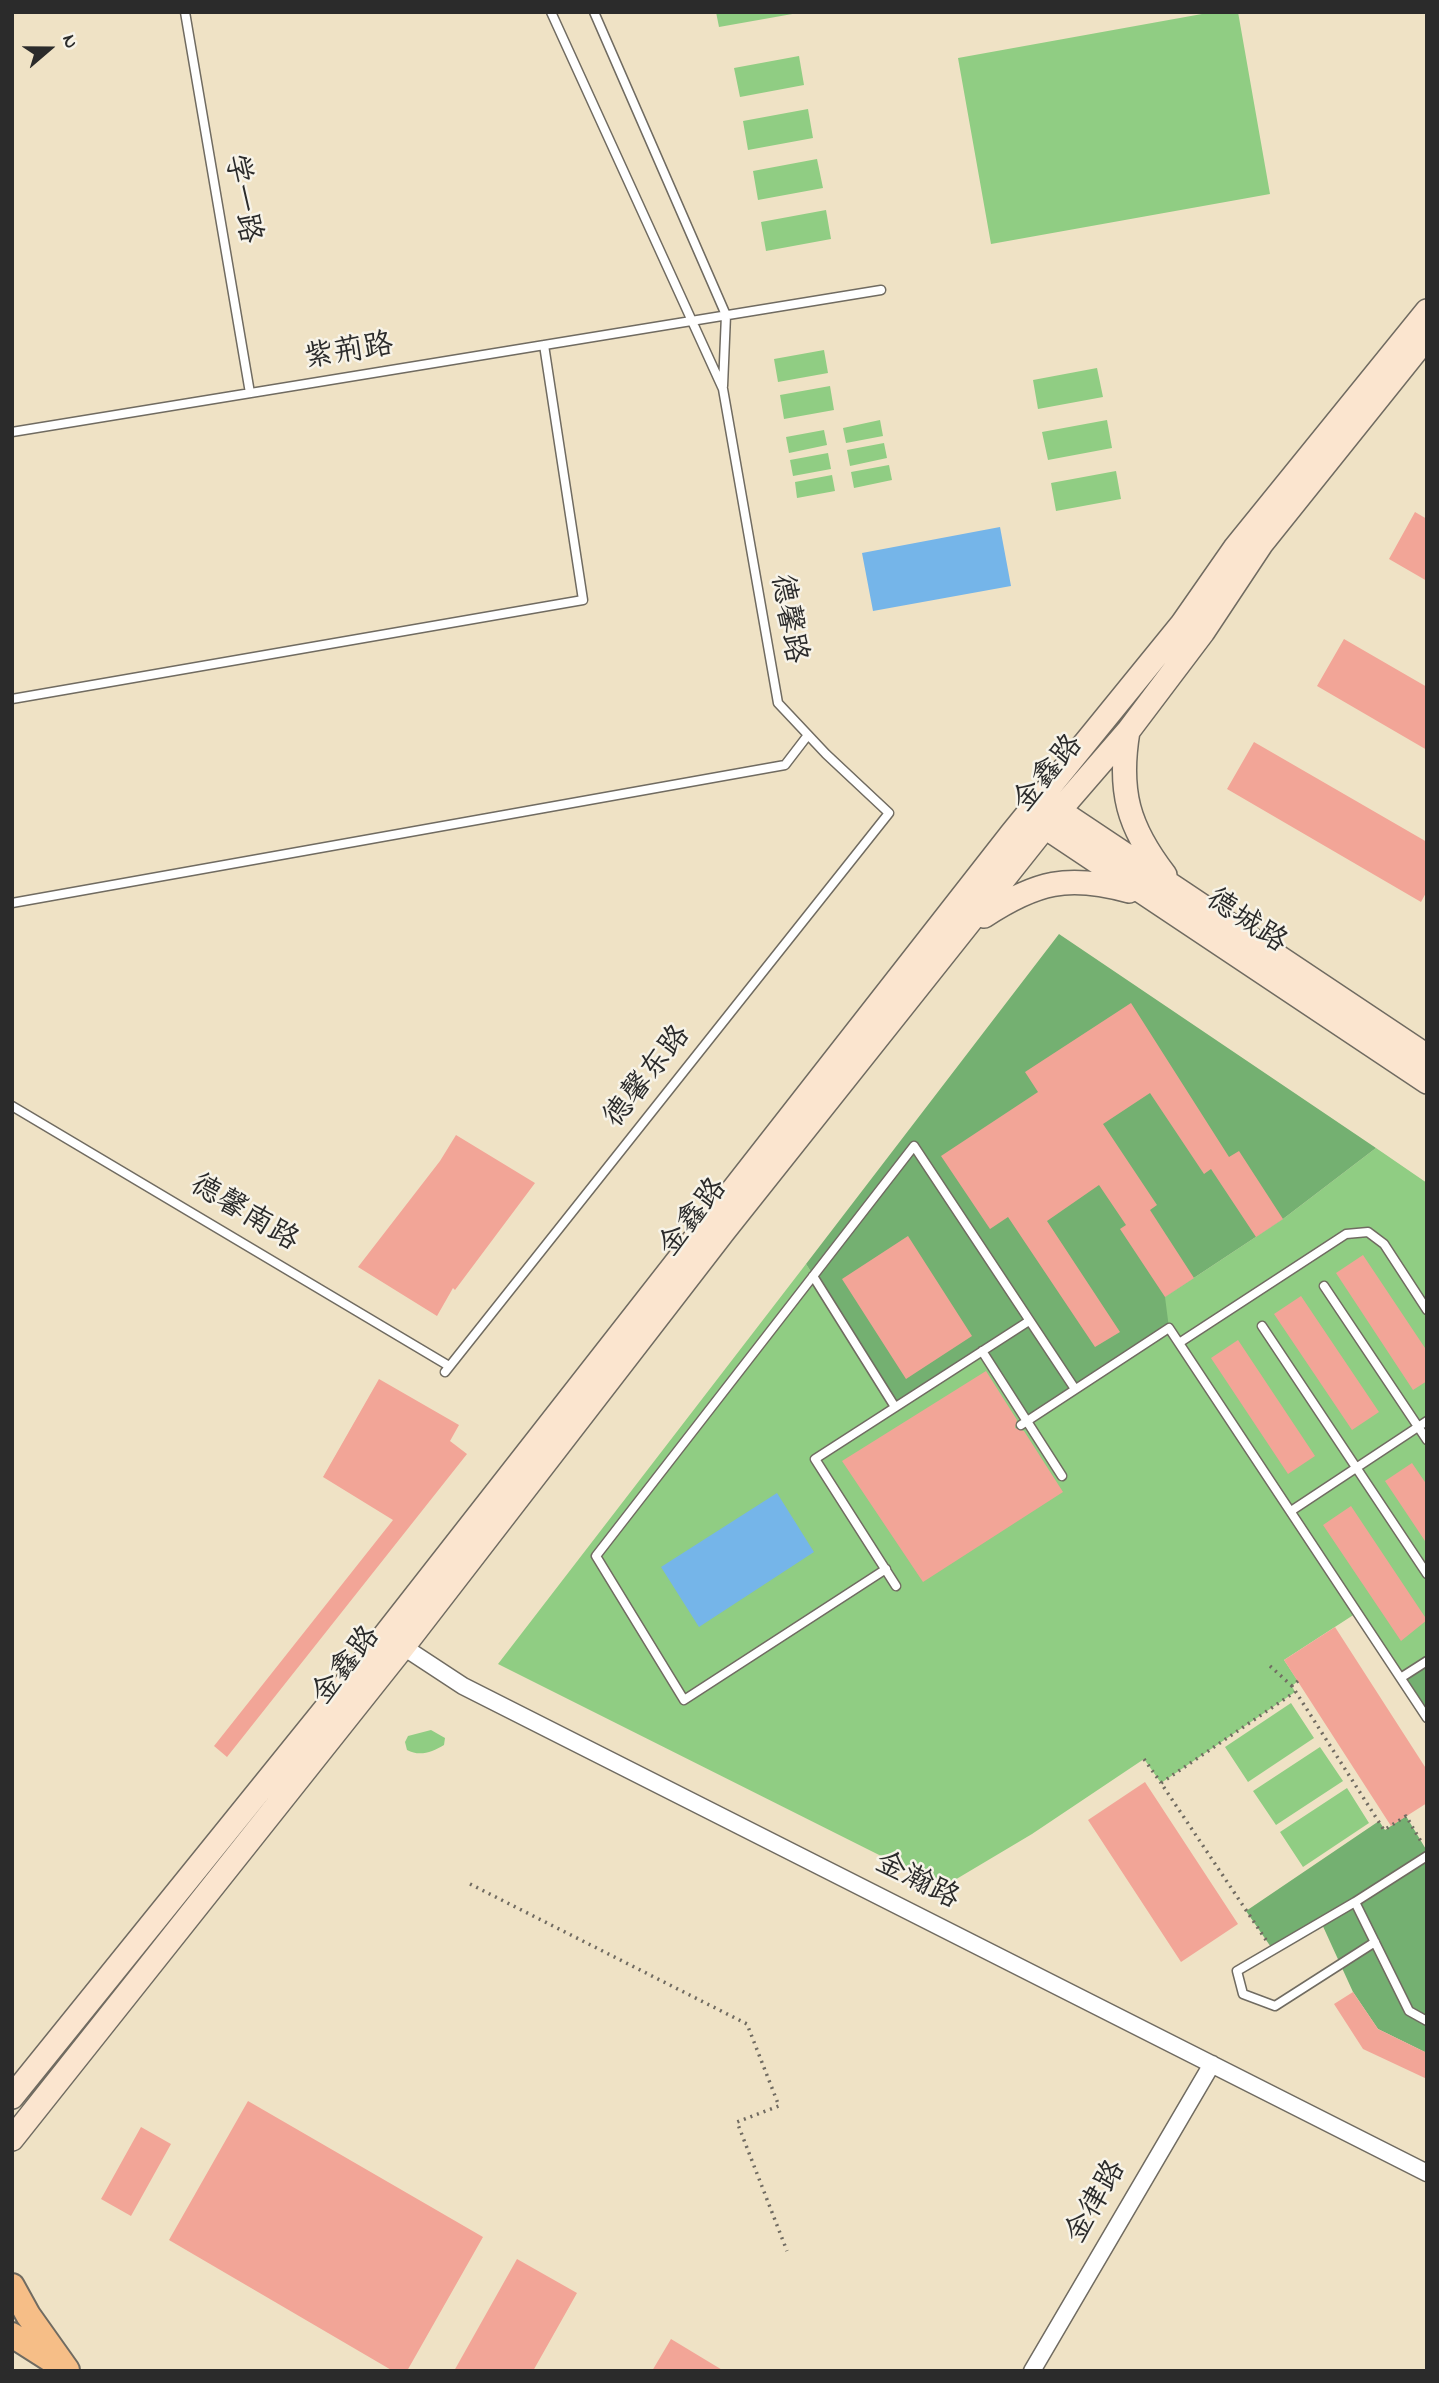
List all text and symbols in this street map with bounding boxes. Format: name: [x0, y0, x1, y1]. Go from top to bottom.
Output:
north arrow: [14, 14, 84, 84]
text: N: [54, 31, 84, 52]
street label: 学一路: [214, 152, 266, 246]
street label: 紫荊路: [302, 329, 396, 379]
street label: 德馨路: [760, 572, 812, 666]
street label: 金鑫路: [1007, 729, 1093, 821]
street label: 德城路: [1198, 883, 1292, 963]
street label: 德馨东路: [598, 1020, 700, 1136]
street label: 德馨南路: [182, 1169, 304, 1261]
street label: 金鑫路: [653, 1172, 737, 1266]
street label: 金鑫路: [306, 1620, 390, 1714]
street label: 金瀚路: [868, 1847, 964, 1919]
street label: 金律路: [1060, 2155, 1136, 2251]

